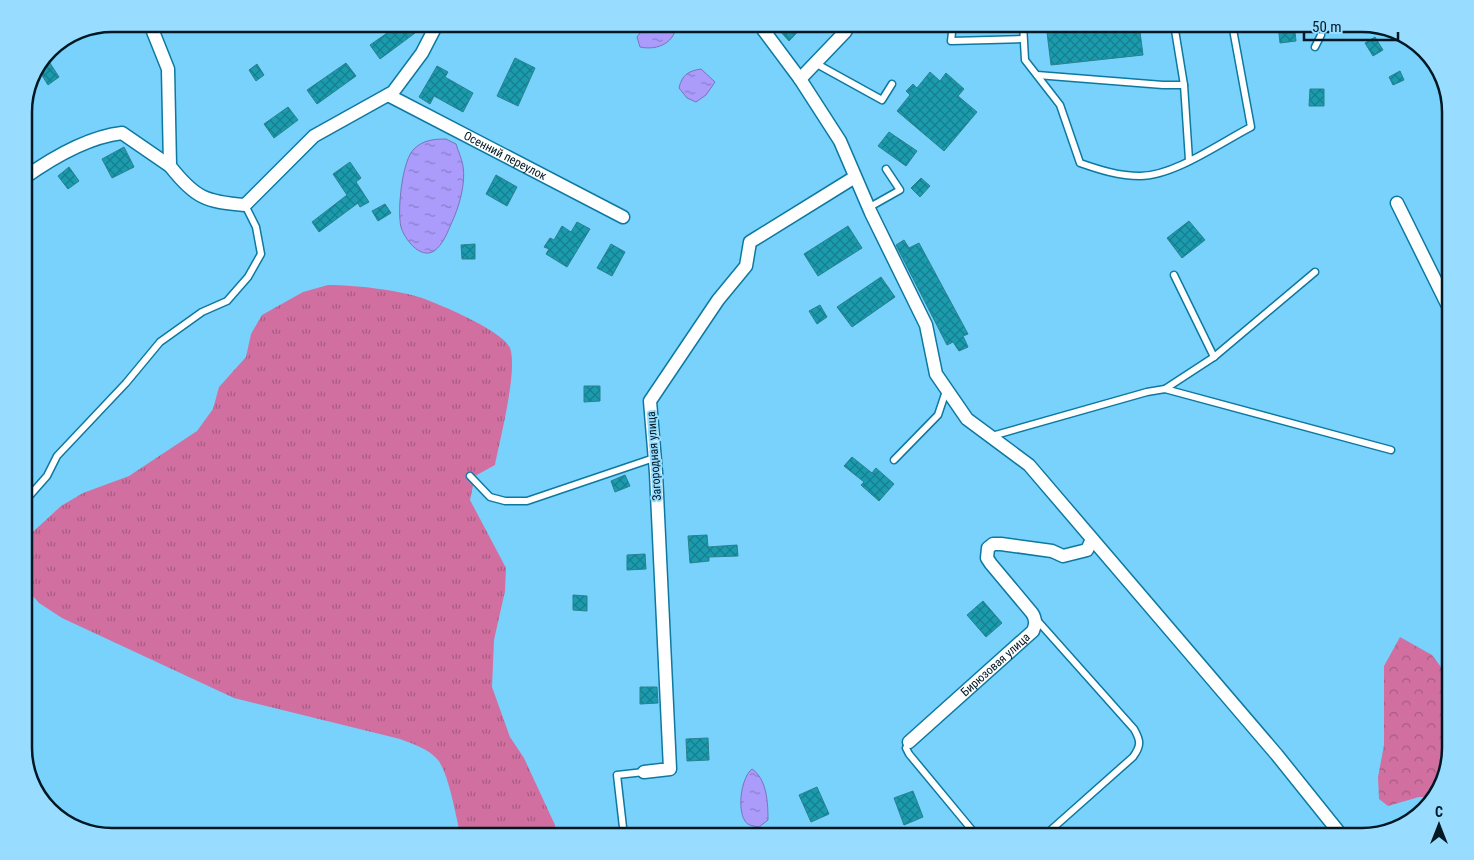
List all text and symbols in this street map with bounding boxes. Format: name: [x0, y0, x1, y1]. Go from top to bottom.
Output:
scale bar: [1304, 10, 1398, 42]
text: 50 m: [1312, 18, 1342, 36]
street label: Осенний переулок: [461, 129, 549, 183]
street label: Загородная улица: [644, 411, 664, 501]
street label: Бирюзовая улица: [958, 630, 1033, 699]
north arrow: [1414, 800, 1464, 850]
text: С: [1435, 804, 1443, 820]

